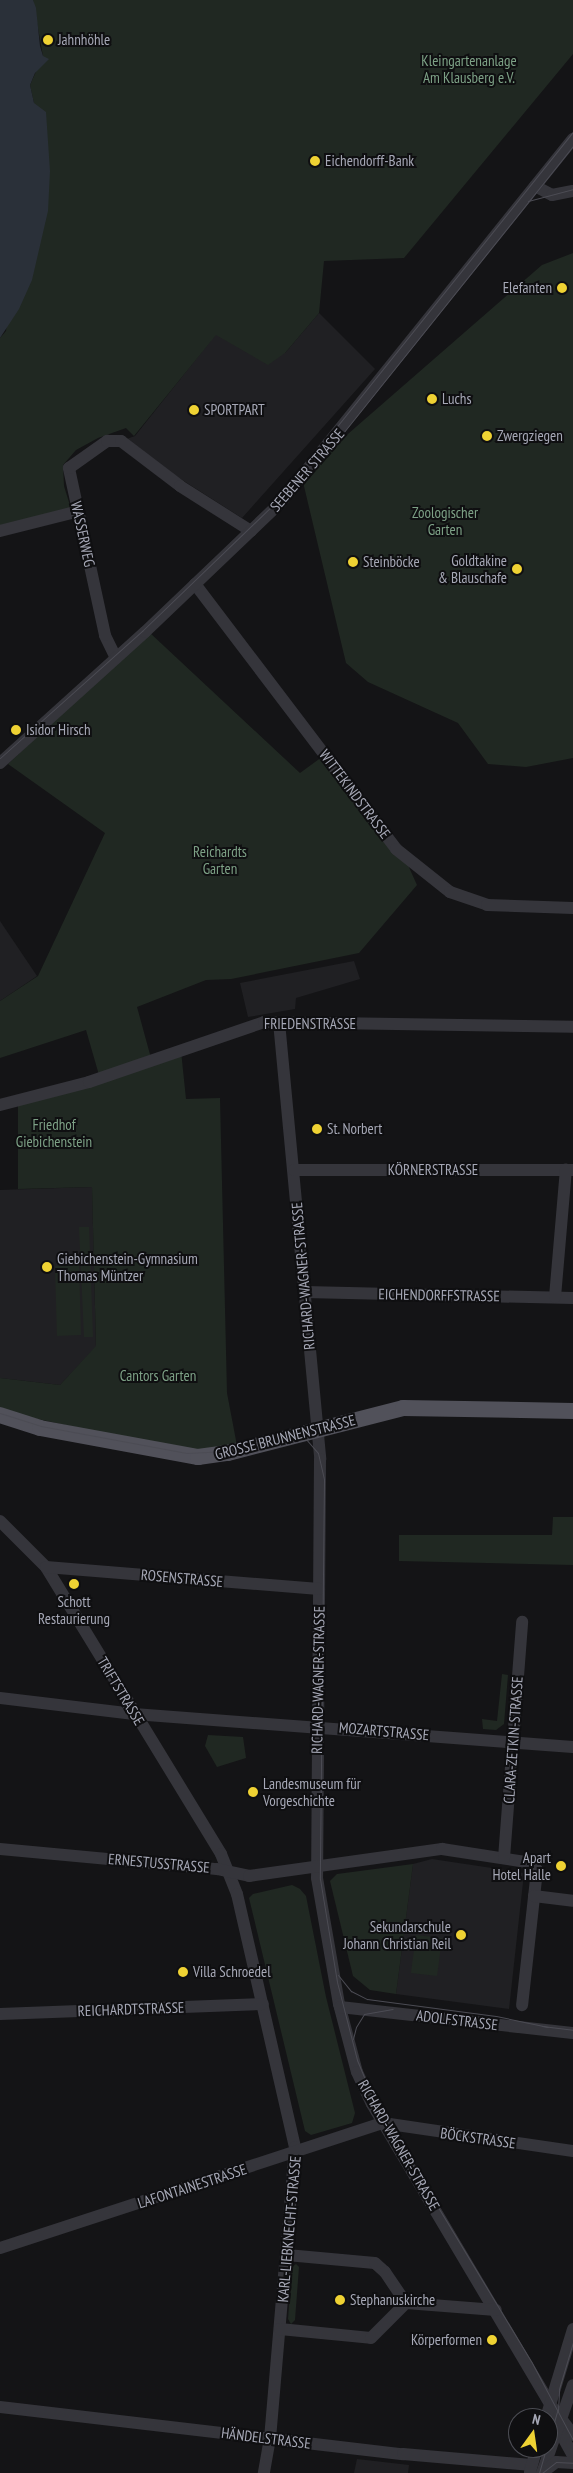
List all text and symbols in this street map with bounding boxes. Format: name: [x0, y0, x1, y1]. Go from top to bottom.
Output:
place label: Jahnhöhle: [58, 31, 110, 49]
marker: Jahnhöhle: [42, 34, 54, 46]
park label: Kleingartenanlage Am Klausberg e.V.: [421, 51, 517, 86]
place label: Eichendorff-Bank: [325, 152, 414, 170]
marker: Eichendorff-Bank: [309, 155, 321, 167]
place label: Elefanten: [503, 279, 552, 297]
marker: Elefanten: [556, 282, 568, 294]
place label: Luchs: [442, 390, 472, 408]
marker: Luchs: [426, 393, 438, 405]
place label: SPORTPART: [204, 401, 265, 419]
marker: SPORTPART: [188, 404, 200, 416]
street label: SEEBENER STRASSE: [266, 425, 348, 515]
place label: Zwergziegen: [497, 427, 563, 445]
marker: Zwergziegen: [481, 430, 493, 442]
street label: WASSERWEG: [67, 500, 99, 568]
park label: Zoologischer Garten: [412, 503, 478, 538]
place label: Goldtakine & Blauschafe: [438, 551, 507, 586]
place label: Steinböcke: [363, 553, 420, 571]
marker: Steinböcke: [347, 556, 359, 568]
marker: Goldtakine & Blauschafe: [511, 563, 523, 575]
place label: Isidor Hirsch: [26, 721, 90, 739]
marker: Isidor Hirsch: [10, 724, 22, 736]
street label: WITTEKINDSTRASSE: [316, 746, 394, 842]
park label: Reichardts Garten: [193, 842, 247, 877]
street label: FRIEDENSTRASSE: [264, 1015, 356, 1033]
park label: Friedhof Giebichenstein: [16, 1115, 92, 1150]
place label: St. Norbert: [327, 1120, 383, 1138]
marker: St. Norbert: [311, 1123, 323, 1135]
street label: KÖRNERSTRASSE: [388, 1161, 478, 1179]
street label: RICHARD-WAGNER-STRASSE: [288, 1202, 318, 1350]
place label: Giebichenstein-Gymnasium Thomas Müntzer: [57, 1249, 198, 1284]
marker: Giebichenstein-Gymnasium Thomas Müntzer: [41, 1261, 53, 1273]
street label: EICHENDORFFSTRASSE: [378, 1285, 500, 1305]
park label: Cantors Garten: [120, 1367, 196, 1385]
street label: GROSSE BRUNNENSTRASSE: [213, 1411, 357, 1463]
street label: ROSENSTRASSE: [140, 1565, 224, 1591]
marker: Schott Restaurierung: [68, 1578, 80, 1590]
place label: Schott Restaurierung: [38, 1592, 110, 1627]
street label: RICHARD-WAGNER-STRASSE: [308, 1606, 328, 1754]
street label: TRIFTSTRASSE: [94, 1654, 148, 1728]
street label: CLARA-ZETKIN-STRASSE: [500, 1676, 526, 1804]
street label: MOZARTSTRASSE: [338, 1718, 430, 1744]
place label: Landesmuseum für Vorgeschichte: [263, 1774, 361, 1809]
marker: Landesmuseum für Vorgeschichte: [247, 1786, 259, 1798]
place label: Apart Hotel Halle: [492, 1848, 551, 1883]
street label: ERNESTUSSTRASSE: [107, 1850, 211, 1876]
marker: Apart Hotel Halle: [555, 1860, 567, 1872]
place label: Sekundarschule Johann Christian Reil: [343, 1917, 451, 1952]
marker: Sekundarschule Johann Christian Reil: [455, 1929, 467, 1941]
place label: Villa Schroedel: [193, 1963, 271, 1981]
marker: Villa Schroedel: [177, 1966, 189, 1978]
street label: REICHARDTSTRASSE: [77, 1998, 185, 2020]
street label: ADOLFSTRASSE: [415, 2006, 499, 2034]
street label: RICHARD-WAGNER-STRASSE: [354, 2076, 444, 2214]
street label: BÖCKSTRASSE: [439, 2124, 517, 2152]
street label: KARL-LIEBKNECHT-STRASSE: [274, 2155, 304, 2303]
street label: LAFONTAINESTRASSE: [135, 2160, 249, 2212]
place label: Stephanuskirche: [350, 2291, 435, 2309]
marker: Stephanuskirche: [334, 2294, 346, 2306]
place label: Körperformen: [411, 2331, 482, 2349]
marker: Körperformen: [486, 2334, 498, 2346]
north arrow: [508, 2408, 558, 2458]
text: N: [531, 2410, 542, 2429]
street label: HÄNDELSTRASSE: [220, 2424, 312, 2452]

